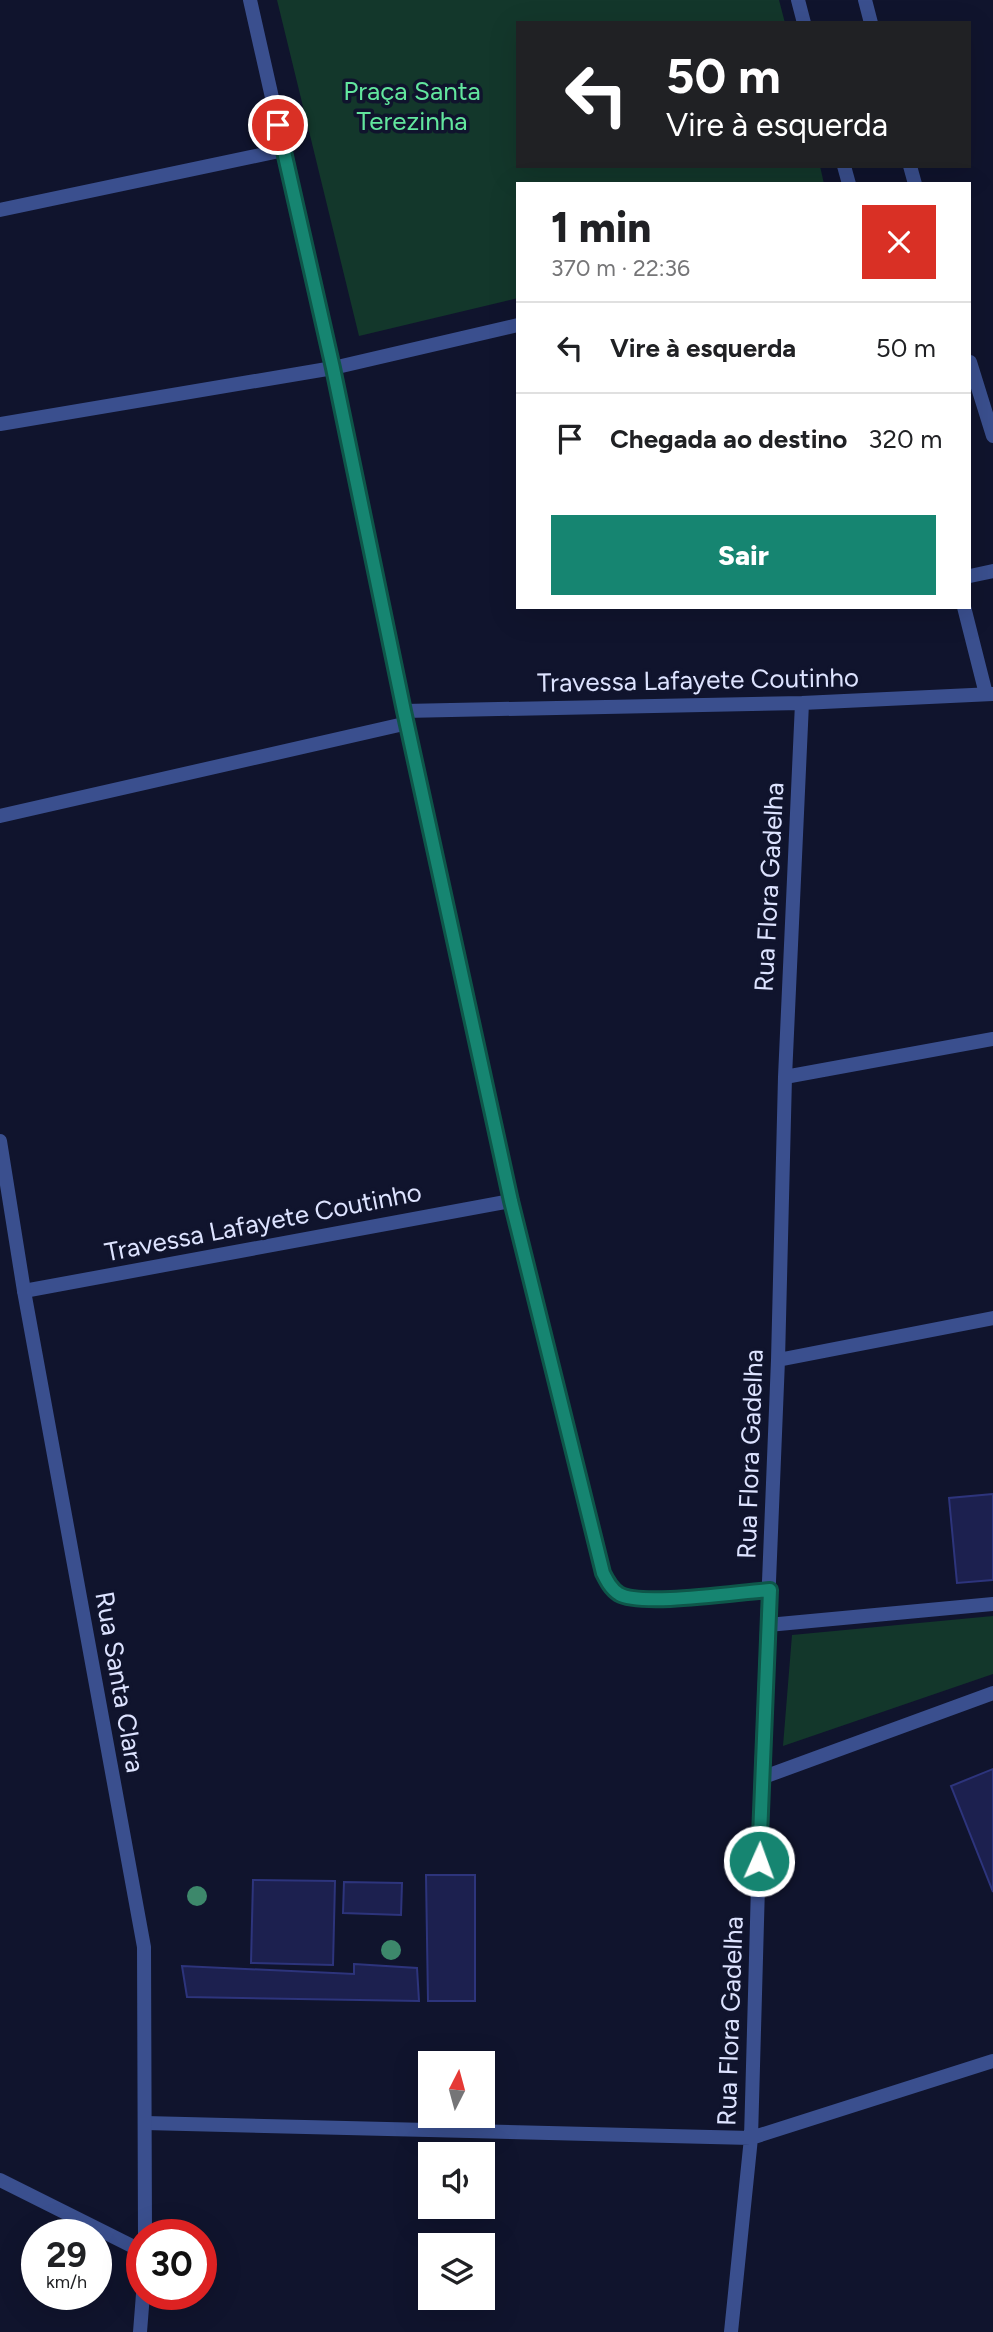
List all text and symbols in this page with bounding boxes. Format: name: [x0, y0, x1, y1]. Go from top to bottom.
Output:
text: 50 m: [666, 46, 781, 105]
icon: left: [551, 49, 642, 140]
park label: Praça Santa Terezinha: [343, 75, 481, 137]
pin: [248, 95, 308, 155]
icon: arrive: [259, 106, 297, 144]
text: Vire à esquerda: [666, 106, 888, 144]
text: 1 min: [551, 202, 651, 253]
button: close: [862, 205, 936, 279]
text: 370 m · 22:36: [551, 254, 690, 282]
icon: left: [551, 329, 589, 367]
text: Vire à esquerda: [610, 332, 796, 364]
text: 50 m: [876, 332, 936, 364]
icon: arrive: [551, 420, 589, 458]
text: Chegada ao destino: [610, 423, 847, 455]
text: 320 m: [868, 423, 942, 455]
button: Sair: [551, 515, 936, 595]
street label: Travessa Lafayete Coutinho: [537, 661, 859, 699]
street label: Rua Flora Gadelha: [748, 781, 790, 993]
street label: Travessa Lafayete Coutinho: [102, 1176, 424, 1268]
street label: Rua Flora Gadelha: [730, 1349, 770, 1559]
street label: Rua Santa Clara: [88, 1589, 152, 1775]
position arrow: [722, 1824, 796, 1898]
street label: Rua Flora Gadelha: [710, 1916, 750, 2126]
north arrow: [418, 2051, 495, 2128]
map controls: [418, 2051, 495, 2310]
button: sound: [418, 2142, 495, 2219]
speed limit sign: 30: [126, 2219, 217, 2310]
button: layers: [418, 2233, 495, 2310]
text: 29: [46, 2234, 87, 2276]
text: km/h: [46, 2271, 87, 2293]

